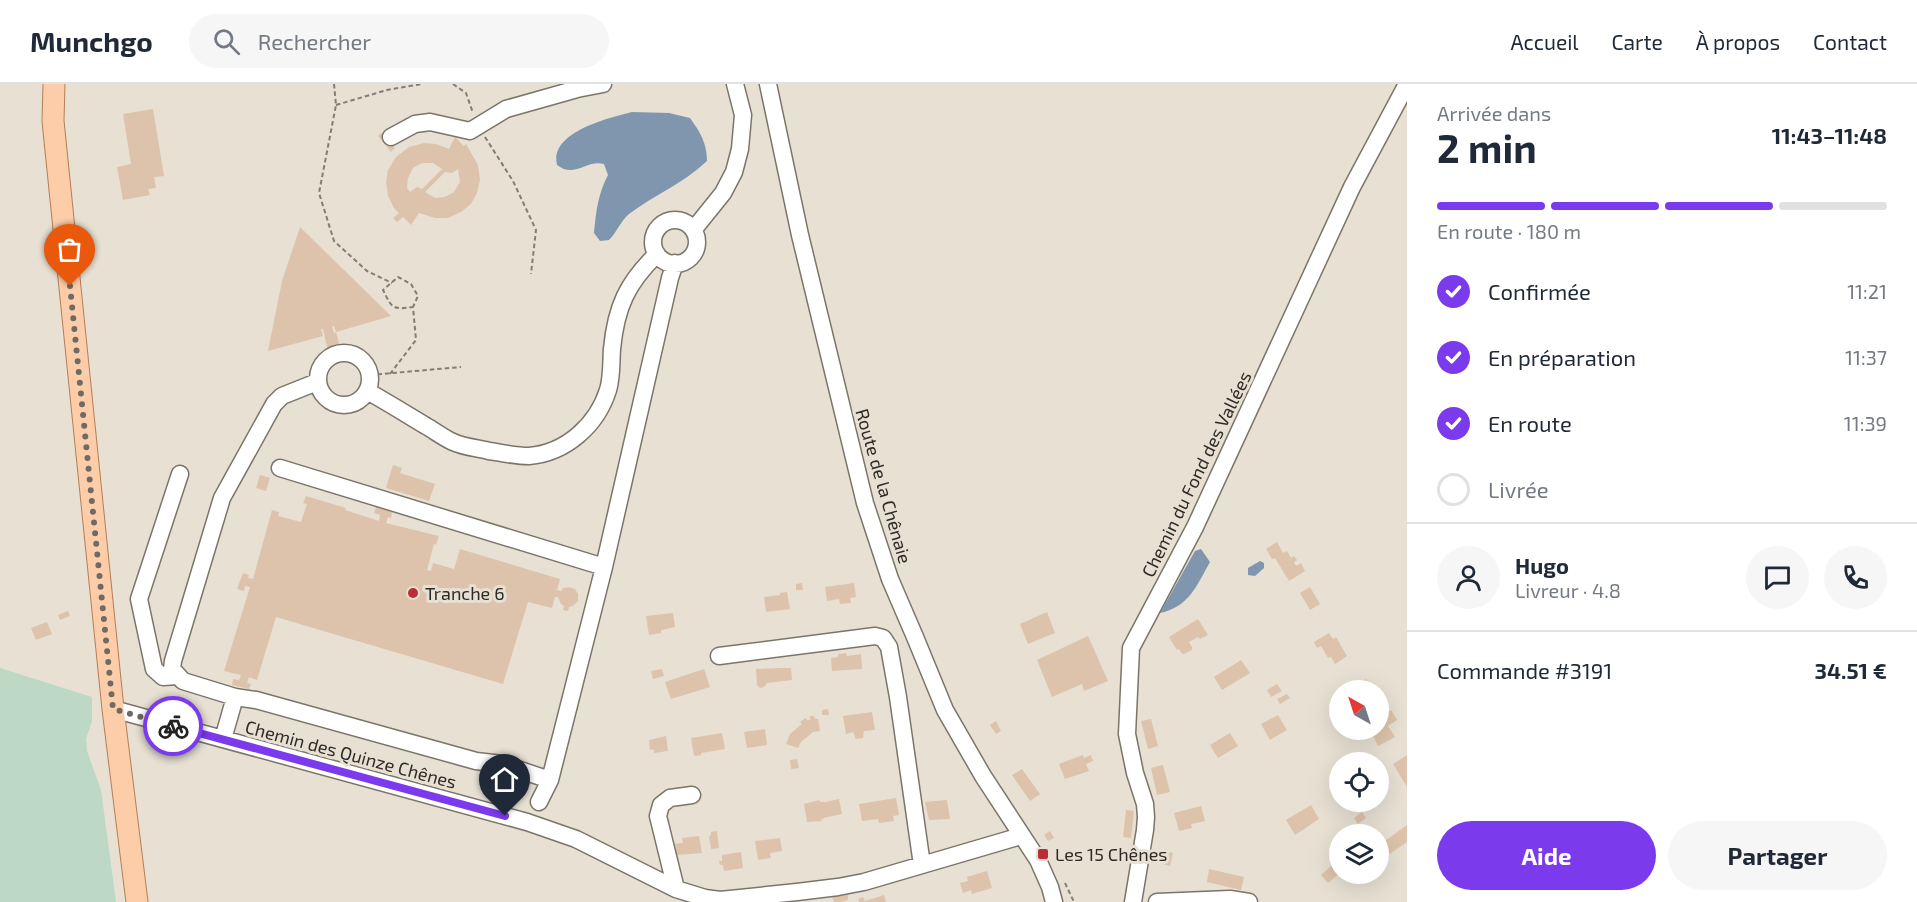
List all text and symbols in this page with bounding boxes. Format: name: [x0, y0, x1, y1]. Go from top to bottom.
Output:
search box: [189, 14, 609, 68]
text: Munchgo: [30, 24, 153, 58]
icon: search: [210, 25, 243, 58]
text: Rechercher: [258, 28, 371, 54]
text: Accueil: [1510, 29, 1579, 54]
text: Carte: [1612, 29, 1663, 54]
text: À propos: [1696, 29, 1780, 54]
text: Contact: [1813, 29, 1887, 54]
text: Arrivée dans: [1437, 101, 1551, 125]
text: 11:43–11:48: [1772, 122, 1887, 148]
text: 2 min: [1437, 124, 1537, 171]
text: En route · 180 m: [1437, 219, 1581, 243]
pin: [44, 224, 95, 286]
icon: bag: [53, 233, 86, 266]
icon: check: [1437, 275, 1470, 308]
text: Confirmée: [1488, 278, 1591, 304]
text: 11:21: [1847, 279, 1887, 303]
icon: check: [1437, 341, 1470, 374]
text: En préparation: [1488, 344, 1636, 370]
text: 11:37: [1845, 345, 1887, 369]
street label: Chemin du Fond des Vallées: [1137, 367, 1255, 581]
street label: Route de la Chênaie: [851, 406, 917, 566]
icon: check: [1437, 407, 1470, 440]
text: En route: [1488, 410, 1572, 436]
text: 11:39: [1844, 411, 1887, 435]
text: Livrée: [1488, 476, 1549, 502]
button: person: [1437, 546, 1500, 609]
button: chat: [1746, 546, 1809, 609]
button: phone: [1824, 546, 1887, 609]
text: Hugo: [1515, 552, 1569, 578]
text: Livreur · 4.8: [1515, 578, 1621, 602]
place label: Tranche 6: [425, 582, 505, 604]
marker: Tranche 6: [406, 586, 420, 600]
text: Commande #3191: [1437, 657, 1612, 683]
text: 34.51 €: [1815, 657, 1887, 683]
north arrow: [1329, 680, 1389, 740]
map controls: [1329, 680, 1389, 884]
courier: [143, 696, 203, 756]
icon: bike: [157, 710, 190, 743]
street label: Chemin des Quinze Chênes: [243, 715, 459, 793]
button: locate: [1329, 752, 1389, 812]
pin: [479, 754, 530, 816]
icon: home: [488, 763, 521, 796]
button: Aide: [1437, 821, 1656, 890]
button: Partager: [1668, 821, 1887, 890]
button: layers: [1329, 824, 1389, 884]
place label: Les 15 Chênes: [1055, 843, 1168, 865]
marker: Les 15 Chênes: [1036, 847, 1050, 861]

